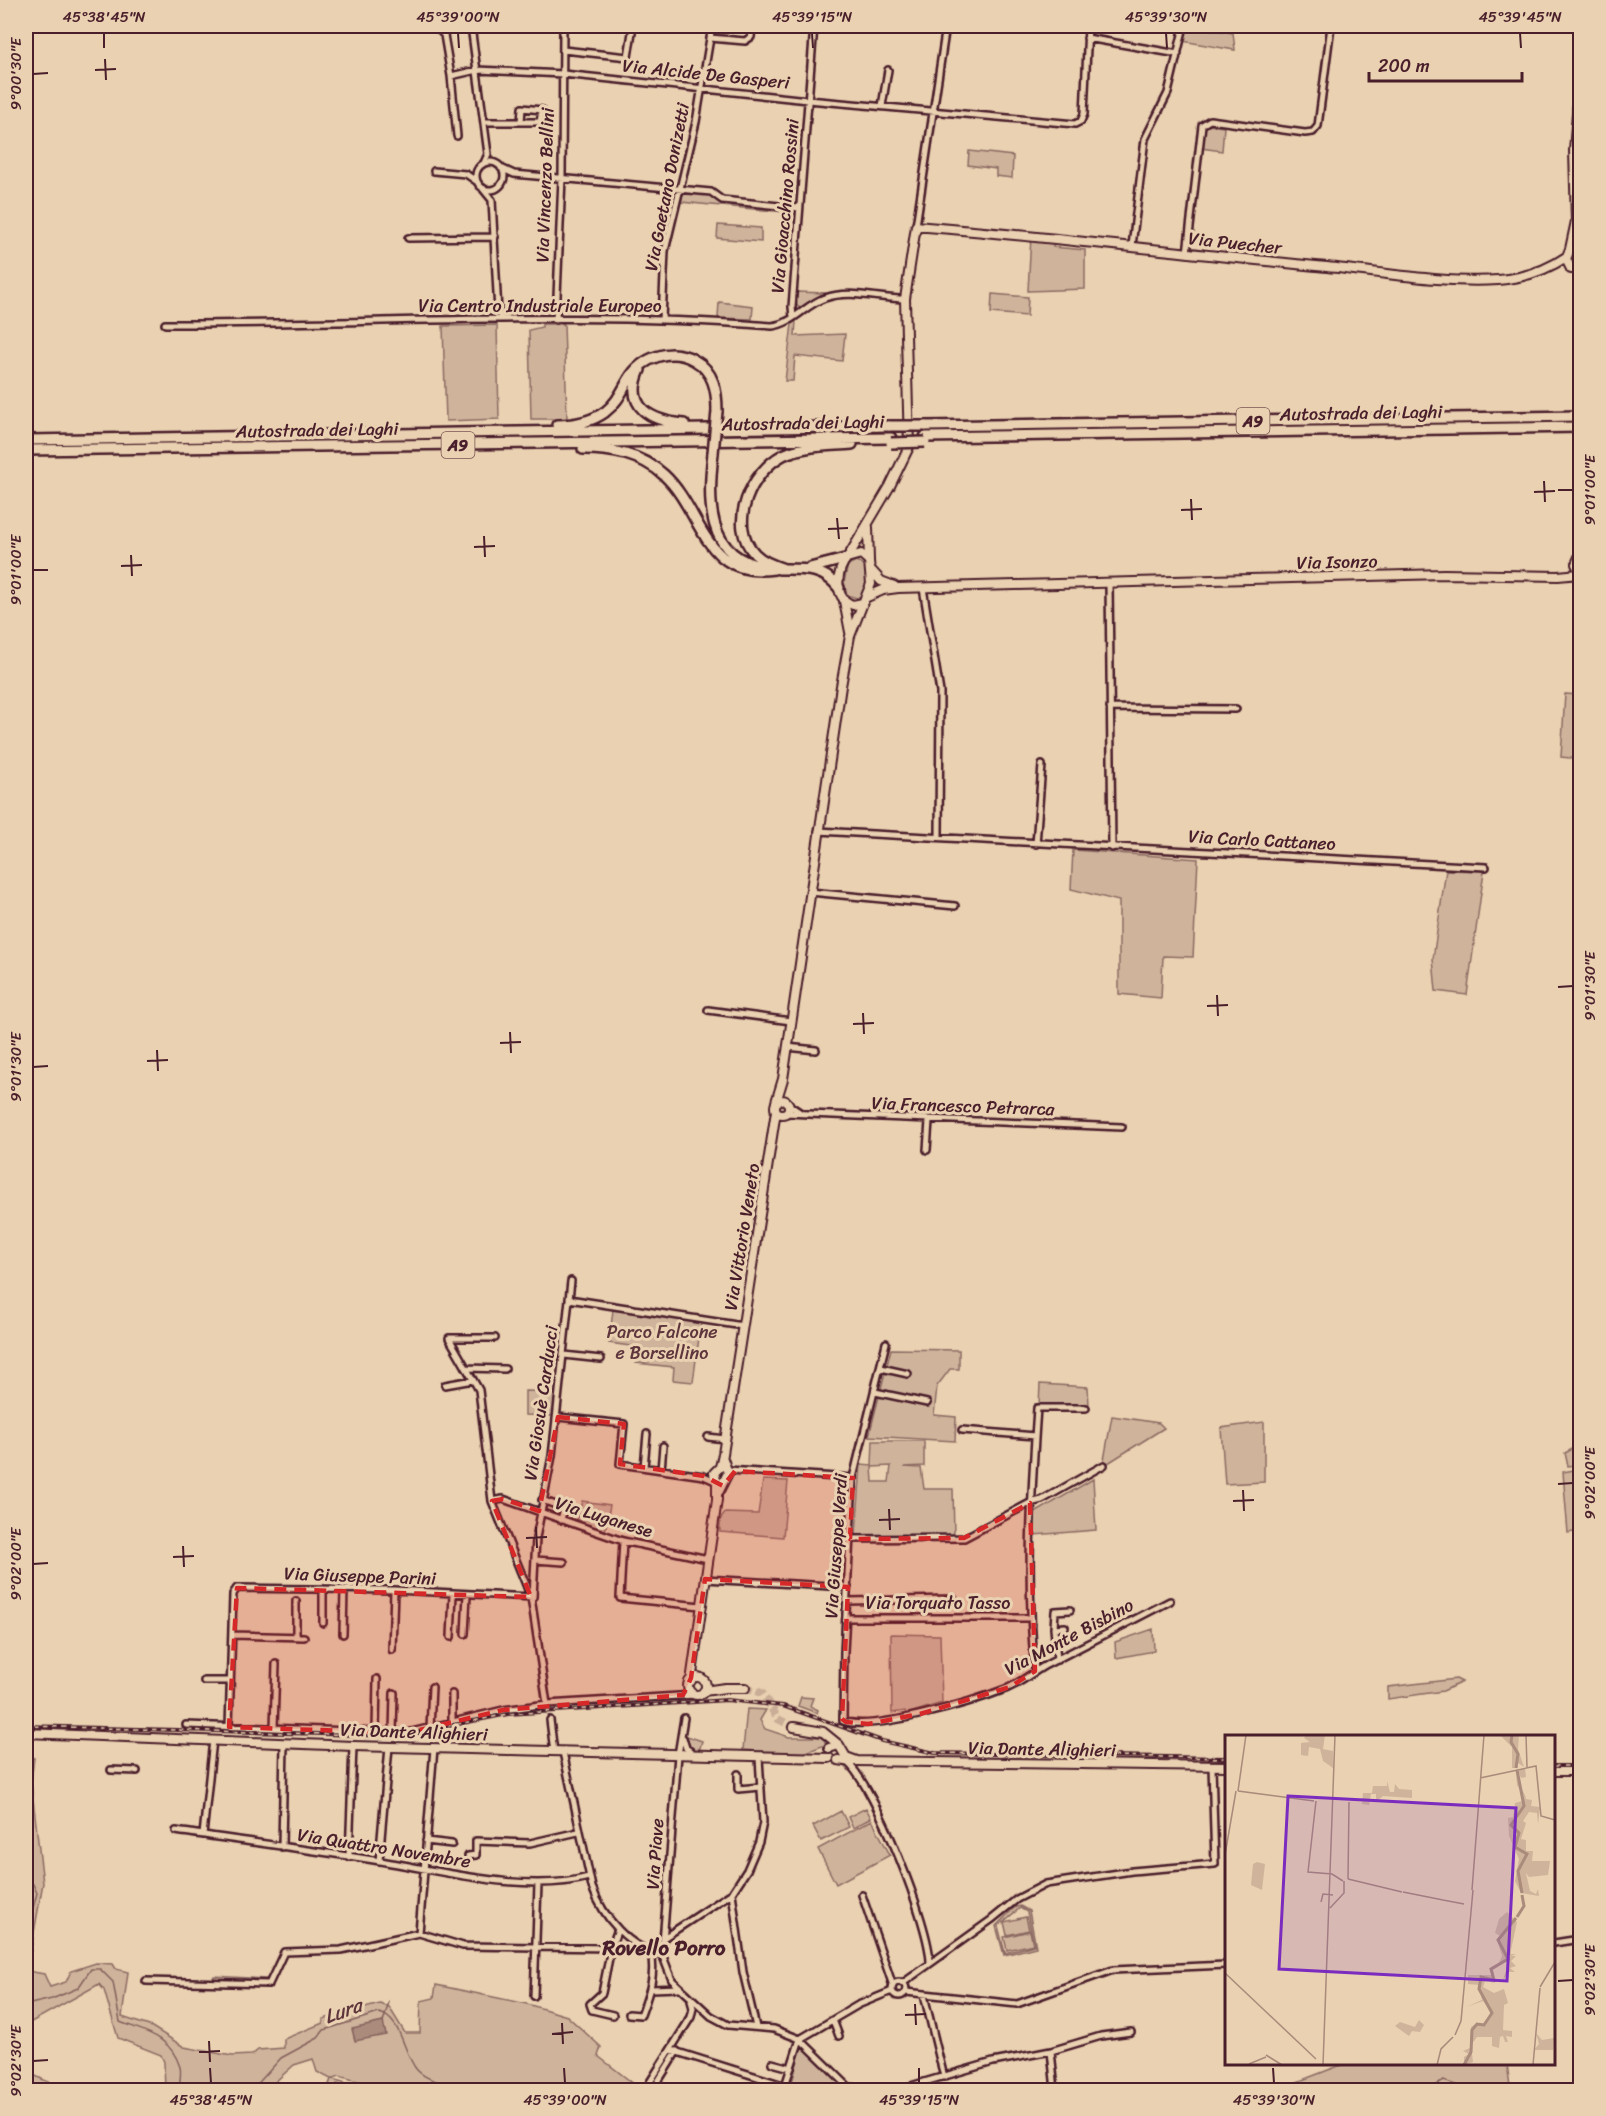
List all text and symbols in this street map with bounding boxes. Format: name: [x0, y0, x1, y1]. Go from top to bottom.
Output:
text: 45°38'45"N: [63, 4, 146, 30]
text: 45°39'00"N: [416, 4, 500, 30]
text: 45°39'15"N: [772, 4, 853, 30]
text: 45°39'30"N: [1125, 4, 1208, 30]
text: 45°39'45"N: [1478, 4, 1562, 30]
text: 9°00'30"E: [3, 36, 29, 110]
scale bar: [1369, 45, 1522, 83]
street label: Via Alcide De Gasperi: [621, 49, 792, 99]
text: 200 m: [1378, 50, 1430, 82]
street label: Via Gaetano Donizetti: [635, 99, 699, 274]
street label: Via Vincenzo Bellini: [526, 106, 564, 263]
street label: Via Gioacchino Rossini: [761, 116, 809, 295]
street label: Via Puecher: [1187, 222, 1285, 264]
street label: Via Centro Industriale Europeo: [418, 290, 662, 322]
street label: Autostrada dei Laghi: [1278, 396, 1444, 430]
street label: Autostrada dei Laghi: [720, 406, 886, 440]
road number: A9: [1236, 408, 1270, 434]
street label: Autostrada dei Laghi: [234, 413, 400, 447]
road number: A9: [442, 432, 474, 458]
text: 9°01'00"E: [1577, 453, 1603, 525]
text: 9°01'00"E: [3, 533, 29, 605]
street label: Via Isonzo: [1296, 545, 1378, 579]
street label: Via Carlo Cattaneo: [1187, 820, 1337, 860]
text: 9°01'30"E: [1577, 950, 1603, 1021]
text: 9°01'30"E: [3, 1031, 29, 1102]
street label: Via Francesco Petrarca: [871, 1087, 1056, 1125]
street label: Via Vittorio Veneto: [715, 1161, 769, 1313]
park label: Parco Falcone e Borsellino: [606, 1316, 718, 1369]
street label: Via Giosuè Carducci: [514, 1322, 568, 1483]
text: 9°02'00"E: [1577, 1445, 1603, 1519]
street label: Via Giuseppe Verdi: [815, 1471, 857, 1620]
street label: Via Luganese: [551, 1487, 657, 1547]
text: 9°02'00"E: [3, 1526, 29, 1600]
street label: Via Giuseppe Parini: [283, 1557, 438, 1595]
street label: Via Torquato Tasso: [865, 1587, 1011, 1619]
street label: Via Monte Bisbino: [998, 1589, 1140, 1685]
street label: Via Dante Alighieri: [340, 1713, 489, 1751]
street label: Via Dante Alighieri: [968, 1732, 1117, 1766]
inset map: [1225, 1735, 1555, 2065]
street label: Via Piave: [637, 1817, 673, 1891]
street label: Via Quattro Novembre: [295, 1818, 473, 1878]
district label: Rovello Porro: [601, 1929, 726, 1967]
text: 9°02'30"E: [1577, 1943, 1603, 2016]
water label: Lura: [319, 1987, 370, 2034]
text: 9°02'30"E: [3, 2024, 29, 2097]
text: 45°38'45"N: [170, 2087, 253, 2113]
text: 45°39'00"N: [523, 2087, 607, 2113]
text: 45°39'15"N: [879, 2087, 960, 2113]
text: 45°39'30"N: [1233, 2087, 1316, 2113]

